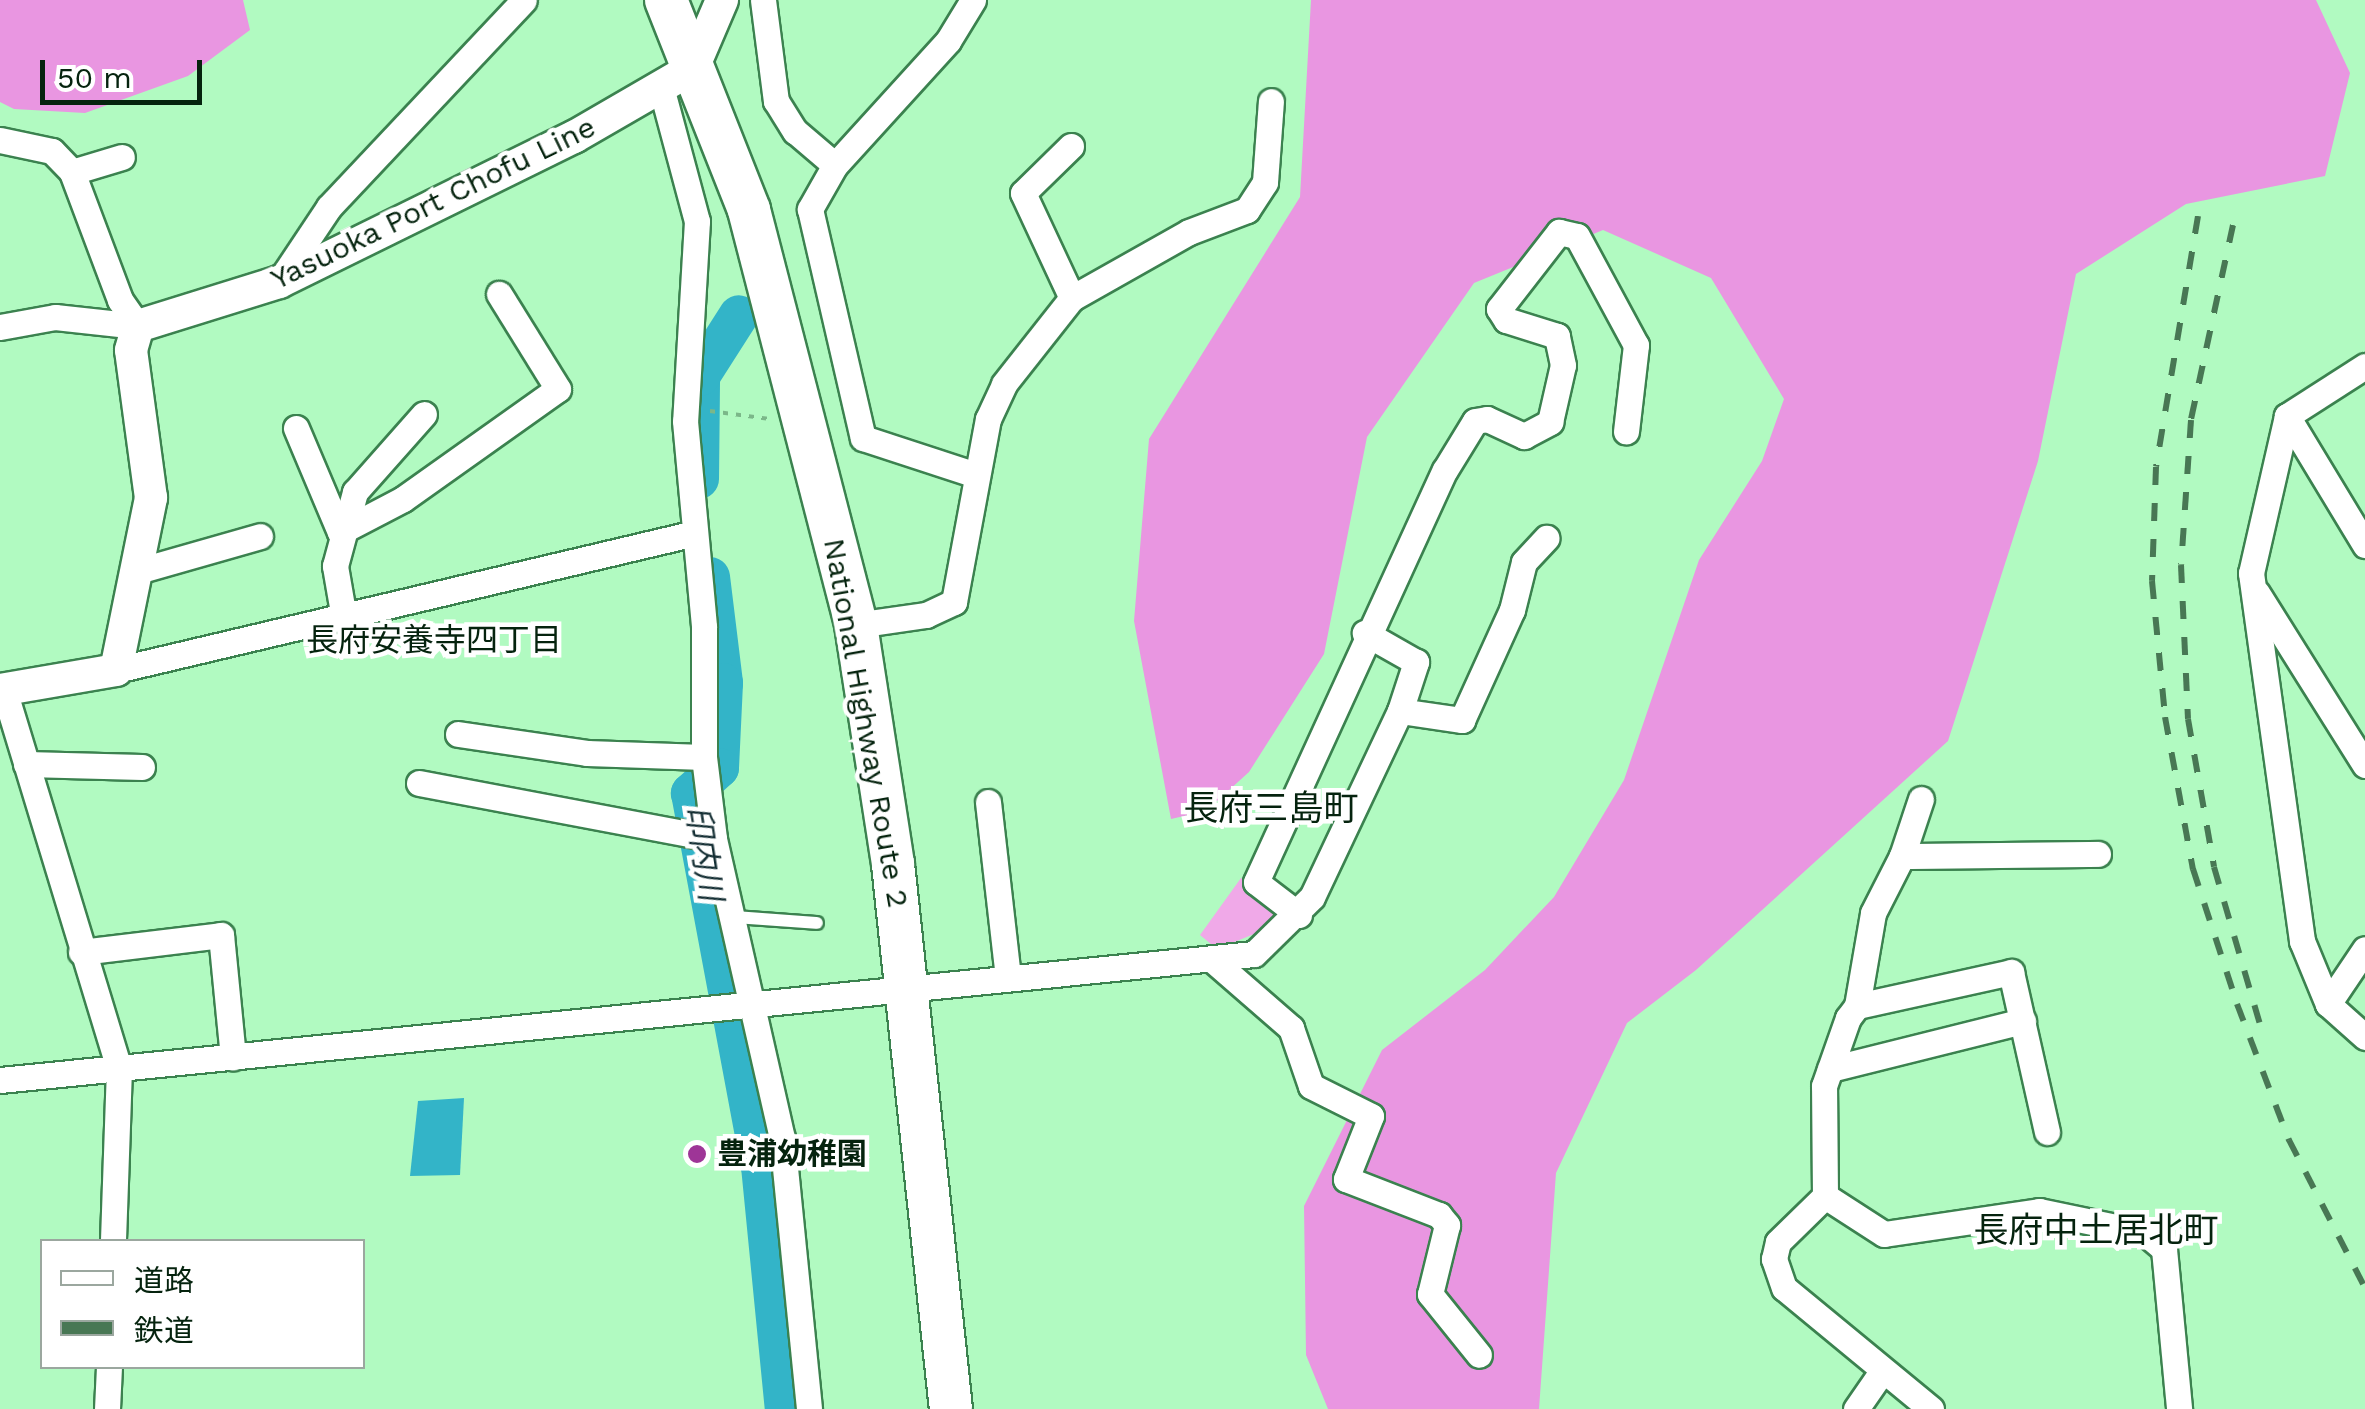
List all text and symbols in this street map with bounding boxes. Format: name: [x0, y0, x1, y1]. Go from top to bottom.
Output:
scale bar: [45, 40, 208, 102]
text: 50 m: [57, 60, 132, 95]
street label: Yasuoka Port Chofu Line: [265, 109, 601, 297]
street label: National Highway Route 2: [816, 535, 916, 911]
district label: 長府安養寺四丁目: [306, 621, 562, 659]
district label: 長府三島町: [1184, 787, 1358, 829]
water label: 印内川: [678, 803, 730, 903]
place label: 豊浦幼稚園: [717, 1136, 867, 1172]
marker: 豊浦幼稚園: [686, 1143, 708, 1165]
district label: 長府中土居北町: [1974, 1209, 2218, 1251]
legend: [40, 1239, 365, 1369]
text: 道路: [134, 1263, 194, 1298]
text: 鉄道: [134, 1313, 194, 1348]

